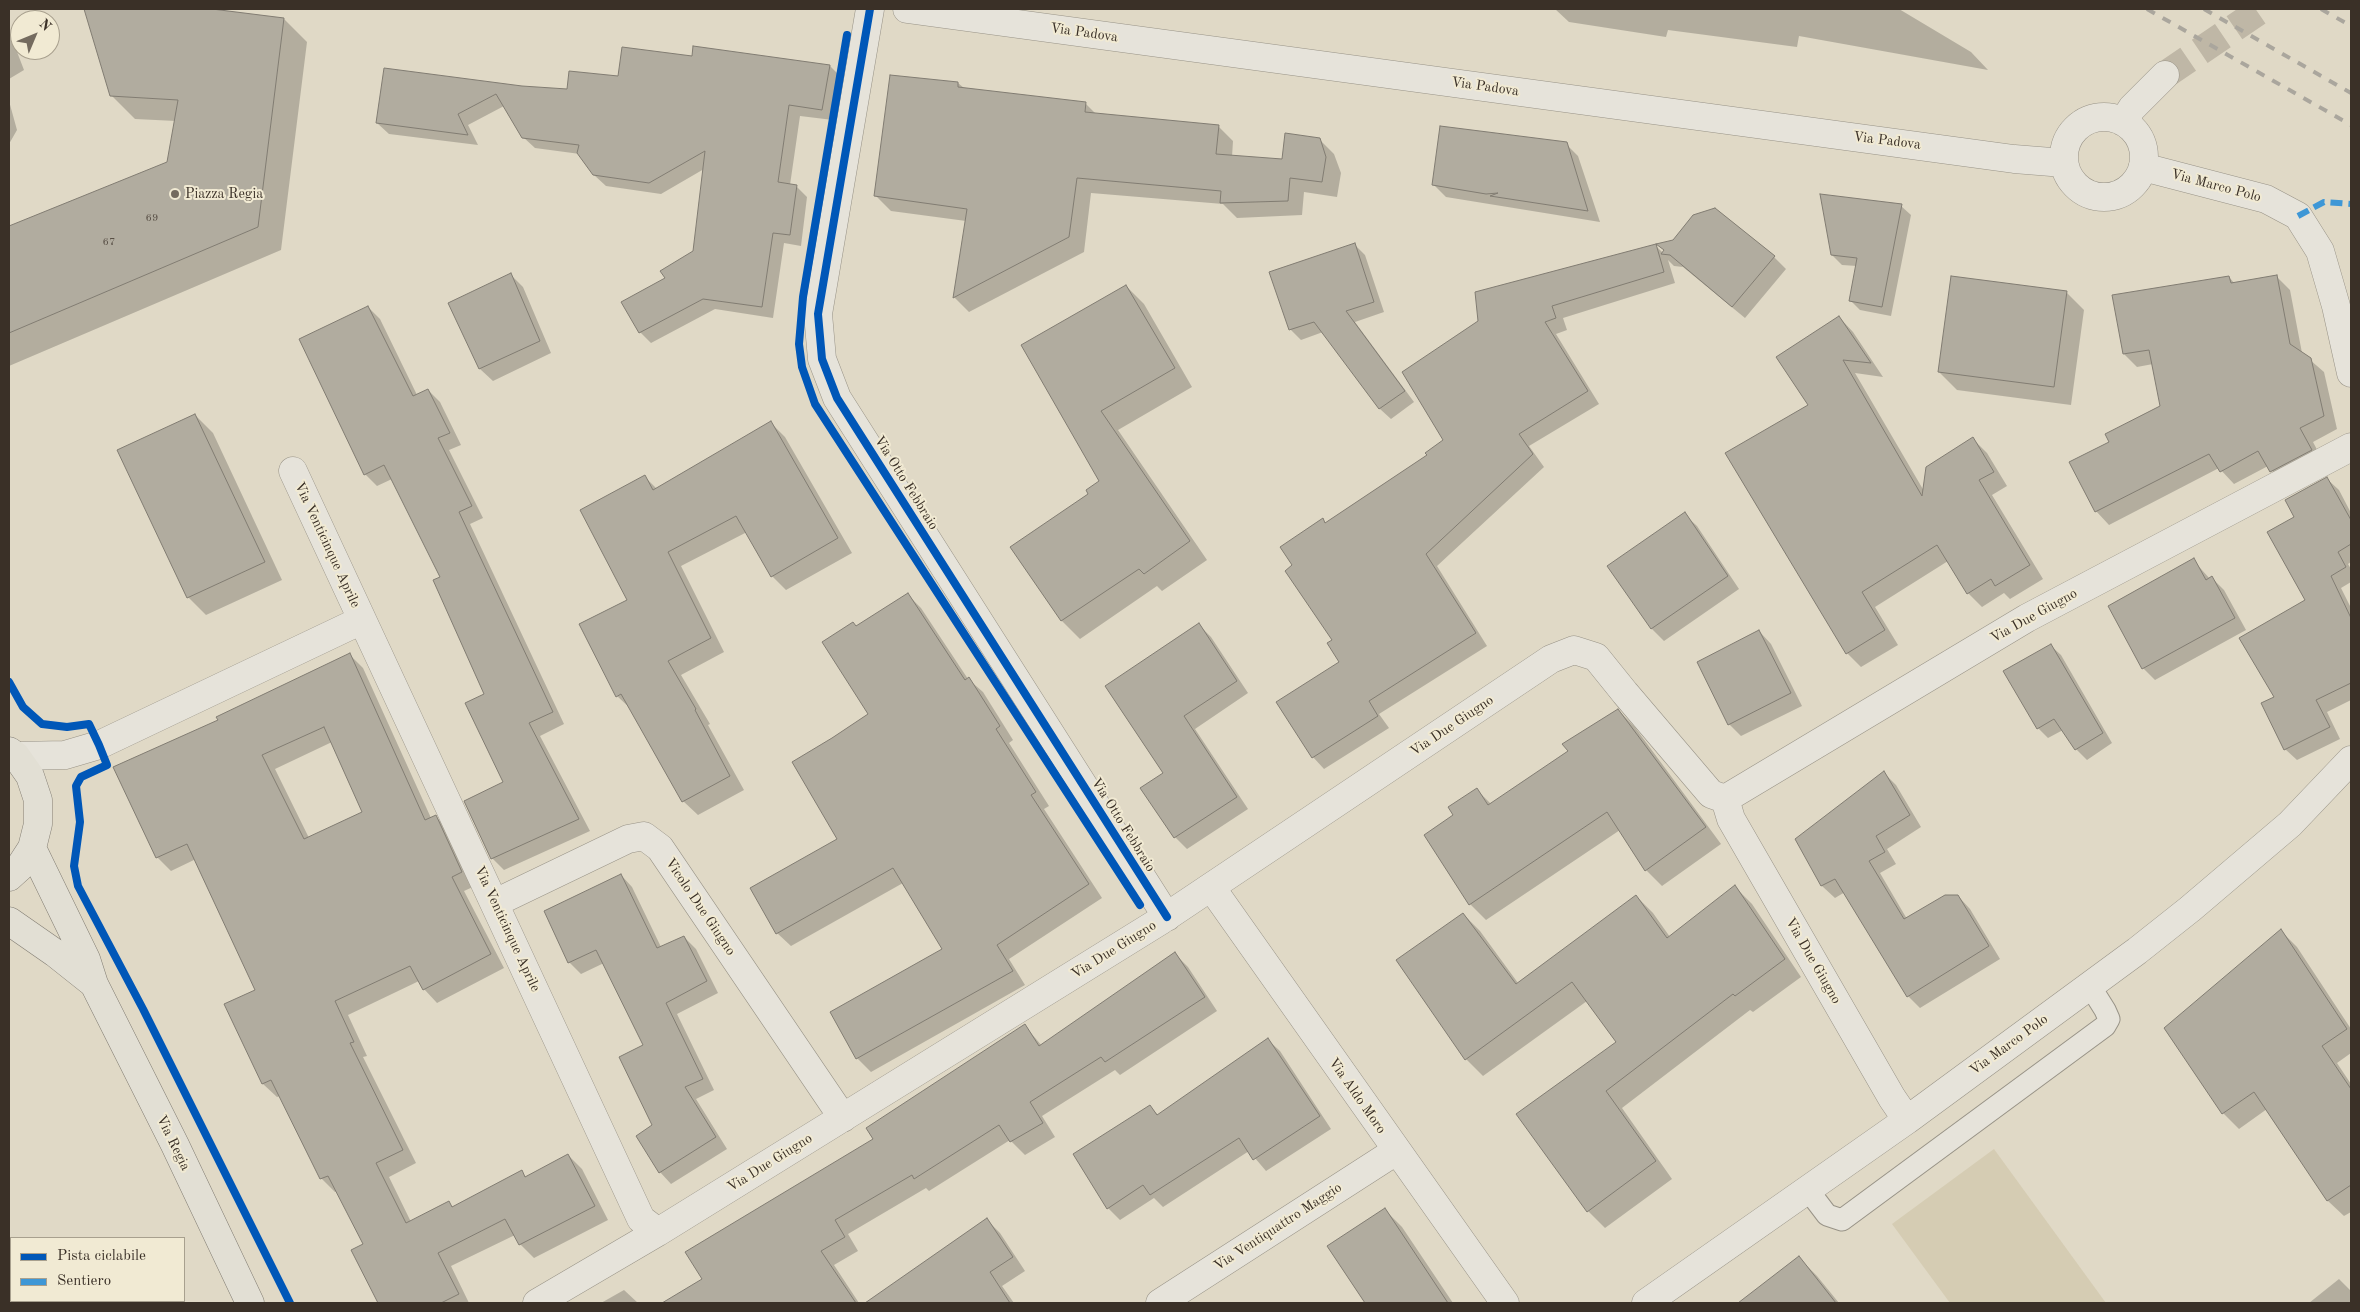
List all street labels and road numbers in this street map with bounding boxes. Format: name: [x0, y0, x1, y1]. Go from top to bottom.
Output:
street label: Via Padova: [1049, 20, 1119, 46]
street label: Via Padova: [1450, 74, 1520, 100]
street label: Via Padova: [1852, 129, 1922, 153]
street label: Via Marco Polo: [2169, 166, 2263, 206]
street label: Via Otto Febbraio: [870, 433, 942, 533]
street label: Via Venticinque Aprile: [290, 479, 364, 611]
street label: Via Due Giugno: [1988, 585, 2080, 647]
street label: Via Due Giugno: [1407, 692, 1497, 760]
street label: Via Otto Febbraio: [1087, 775, 1159, 875]
street label: Vicolo Due Giugno: [661, 855, 739, 959]
street label: Via Venticinque Aprile: [470, 863, 544, 995]
street label: Via Due Giugno: [1781, 915, 1845, 1007]
street label: Via Due Giugno: [1068, 917, 1160, 983]
street label: Via Marco Polo: [1967, 1011, 2051, 1079]
street label: Via Aldo Moro: [1325, 1055, 1389, 1137]
street label: Via Regia: [152, 1113, 194, 1173]
street label: Via Due Giugno: [724, 1130, 816, 1196]
street label: Via Ventiquattro Maggio: [1211, 1179, 1345, 1275]

